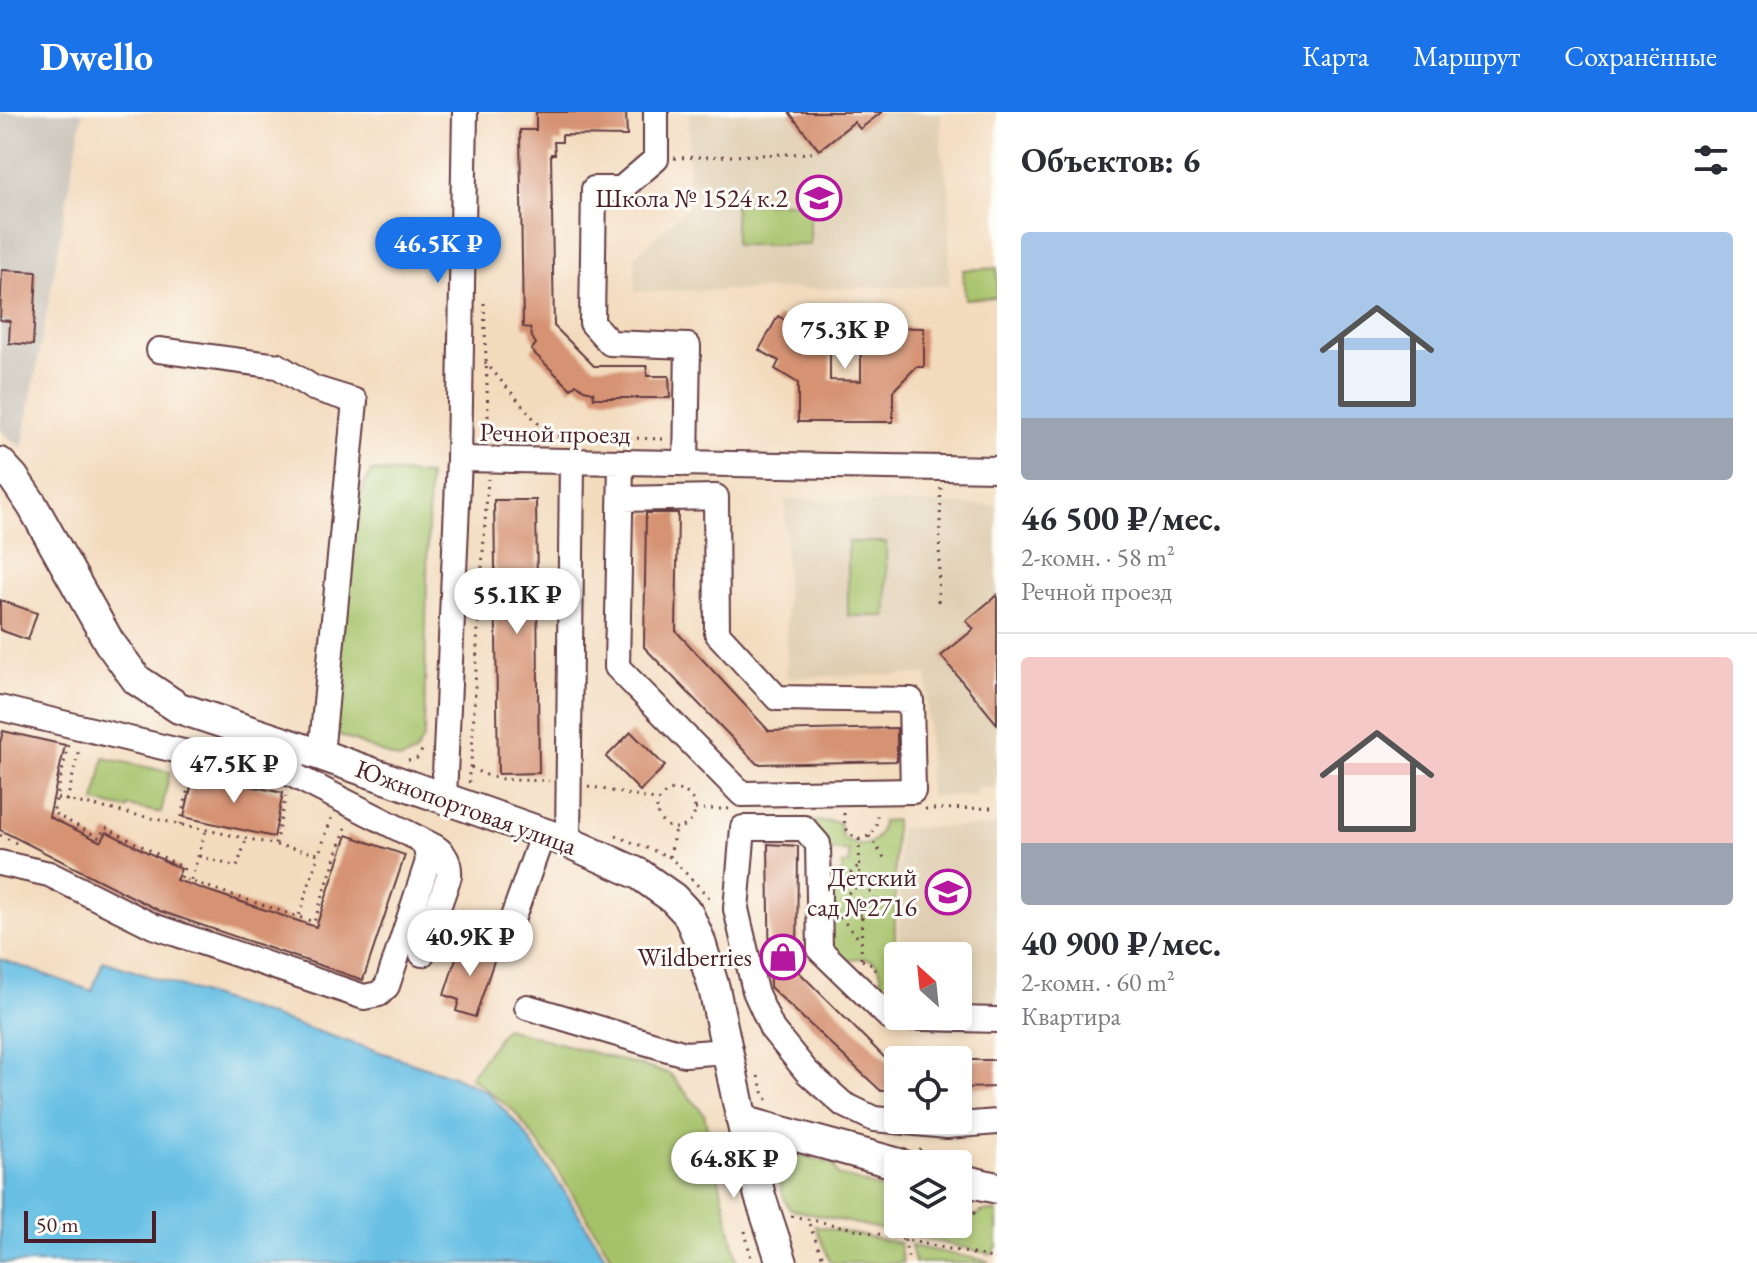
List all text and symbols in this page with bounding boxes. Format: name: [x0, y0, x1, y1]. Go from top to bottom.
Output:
text: Dwello: [40, 32, 153, 81]
text: Карта: [1302, 38, 1369, 74]
text: Маршрут: [1413, 38, 1520, 74]
text: Сохранённые: [1564, 38, 1717, 74]
text: Объектов: 6: [1021, 138, 1200, 182]
icon: filters: [1689, 138, 1733, 182]
school or university icon: Школа № 1524 к.2: [795, 174, 843, 222]
place label: Школа № 1524 к.2: [595, 181, 789, 215]
pin: 46.5K ₽: [364, 217, 512, 285]
text: 46.5K ₽: [393, 226, 483, 260]
icon: home: [1305, 284, 1449, 428]
pin: 75.3K ₽: [771, 303, 919, 371]
text: 75.3K ₽: [800, 312, 890, 346]
street label: Речной проезд: [479, 415, 631, 451]
text: 46 500 ₽/мес.: [1021, 496, 1221, 540]
text: 2-комн. · 58 m²: [1021, 540, 1175, 574]
pin: 55.1K ₽: [443, 568, 591, 636]
text: Речной проезд: [1021, 574, 1172, 608]
text: 55.1K ₽: [472, 577, 562, 611]
icon: home: [1305, 709, 1449, 853]
pin: 47.5K ₽: [160, 737, 308, 805]
text: 47.5K ₽: [189, 746, 279, 780]
street label: Южнопортовая улица: [351, 751, 582, 863]
place label: Детский сад №2716: [807, 860, 917, 924]
school or university icon: Детский сад №2716: [924, 868, 972, 916]
pin: 40.9K ₽: [396, 910, 544, 978]
text: 40.9K ₽: [425, 919, 515, 953]
text: 40 900 ₽/мес.: [1021, 921, 1221, 965]
shop icon: Wildberries: [759, 933, 807, 981]
place label: Wildberries: [637, 940, 752, 974]
north arrow: [884, 942, 972, 1030]
map controls: [884, 942, 972, 1238]
text: 2-комн. · 60 m²: [1021, 965, 1175, 999]
text: Квартира: [1021, 999, 1121, 1033]
button: locate: [884, 1046, 972, 1134]
pin: 64.8K ₽: [660, 1132, 808, 1200]
text: 64.8K ₽: [689, 1141, 779, 1175]
button: layers: [884, 1150, 972, 1238]
scale bar: [24, 1207, 156, 1243]
text: 50 m: [36, 1210, 79, 1239]

